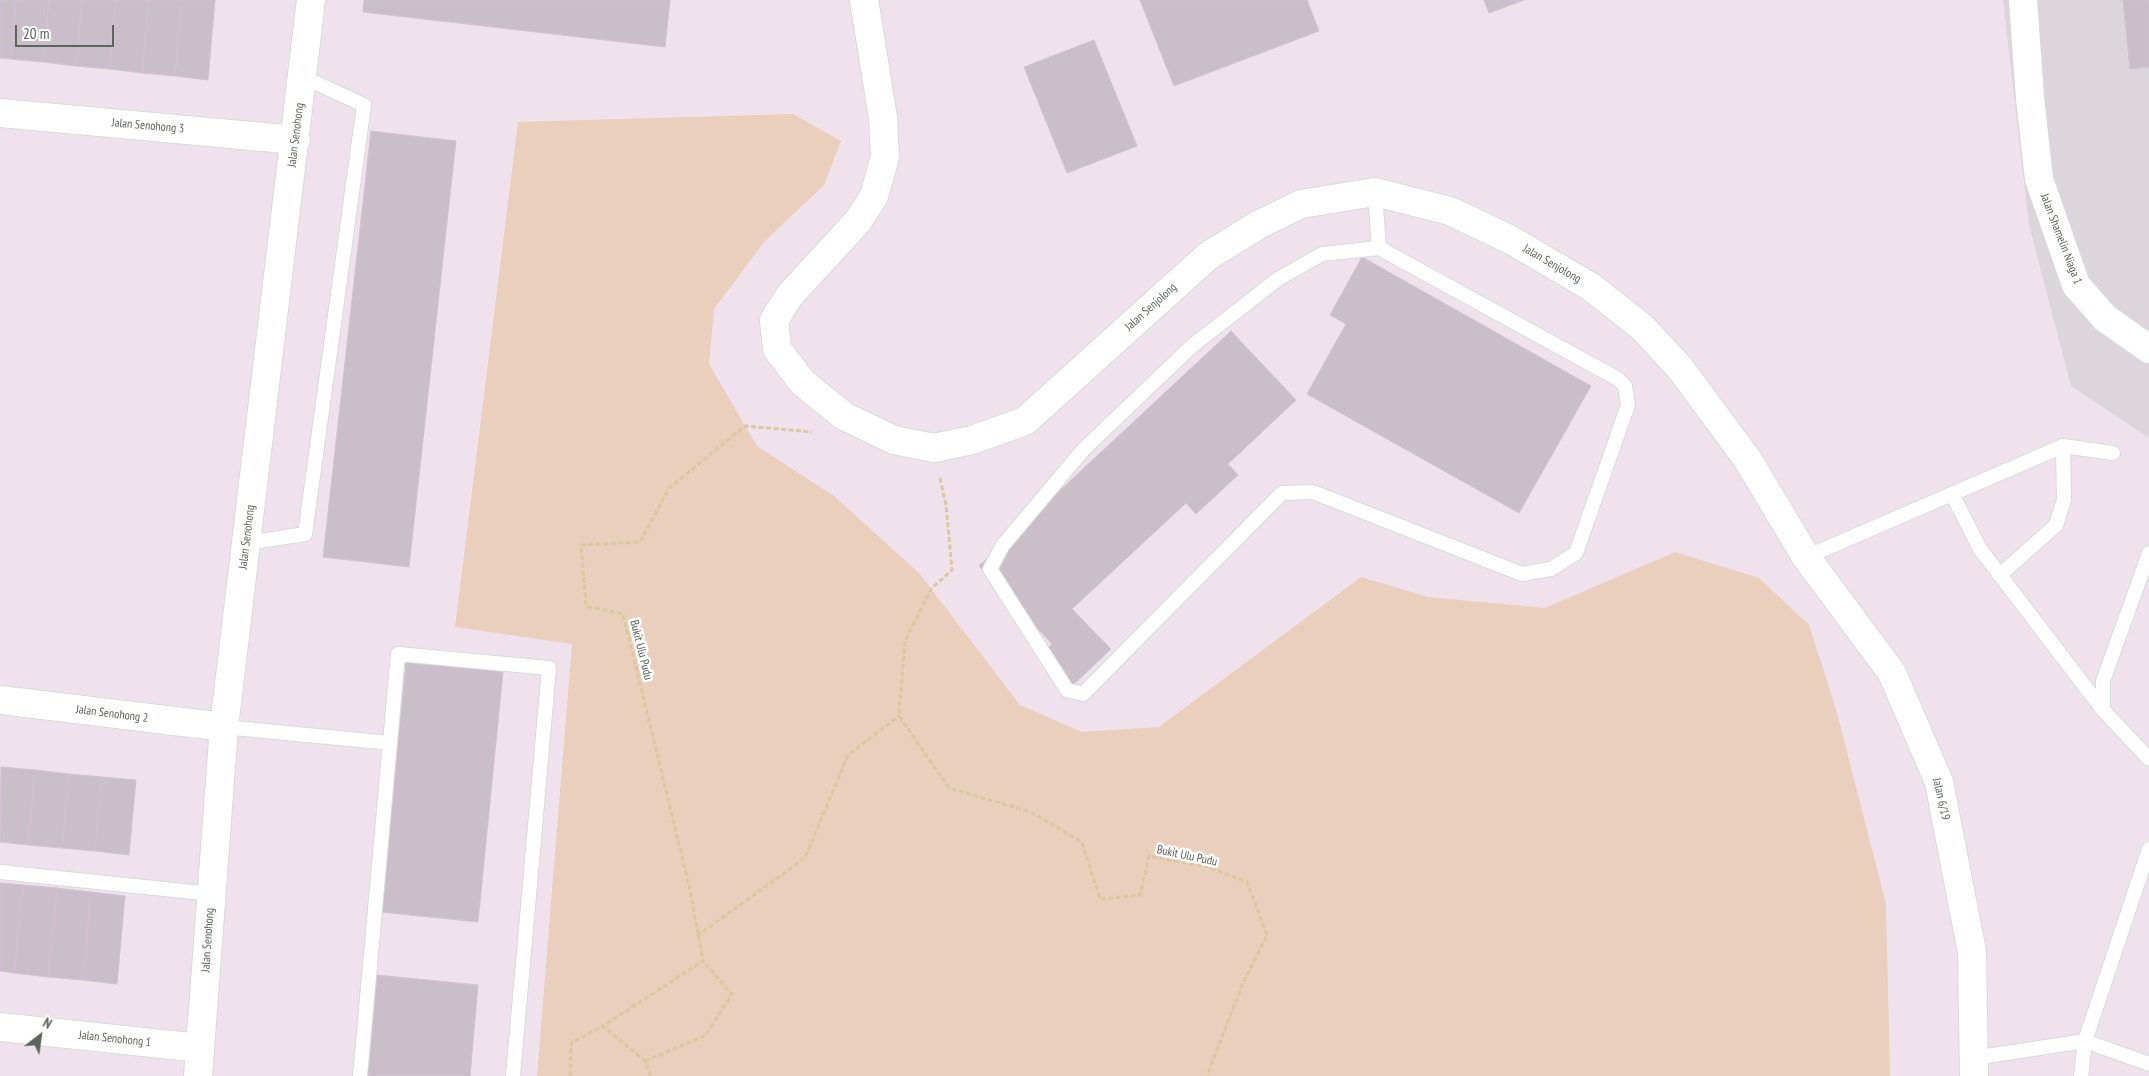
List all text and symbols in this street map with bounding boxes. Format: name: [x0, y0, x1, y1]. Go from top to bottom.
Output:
scale bar: [18, 15, 116, 47]
text: 20 m: [23, 24, 49, 43]
street label: Jalan Senohong: [285, 102, 307, 168]
street label: Jalan Senohong 3: [111, 116, 185, 136]
street label: Jalan Shamelin Niaga 1: [2037, 192, 2085, 286]
street label: Jalan Senjolong: [1520, 242, 1584, 286]
street label: Jalan Senjolong: [1122, 280, 1180, 334]
street label: Jalan Senohong: [236, 504, 258, 570]
street label: Bukit Ulu Pudu: [627, 618, 655, 682]
street label: Jalan Senohong 2: [75, 702, 149, 726]
street label: Jalan 6/19: [1929, 777, 1953, 821]
street label: Bukit Ulu Pudu: [1155, 843, 1219, 869]
street label: Jalan Senohong: [199, 907, 217, 973]
north arrow: [15, 1011, 65, 1061]
text: N: [40, 1013, 55, 1033]
street label: Jalan Senohong 1: [78, 1028, 152, 1050]

